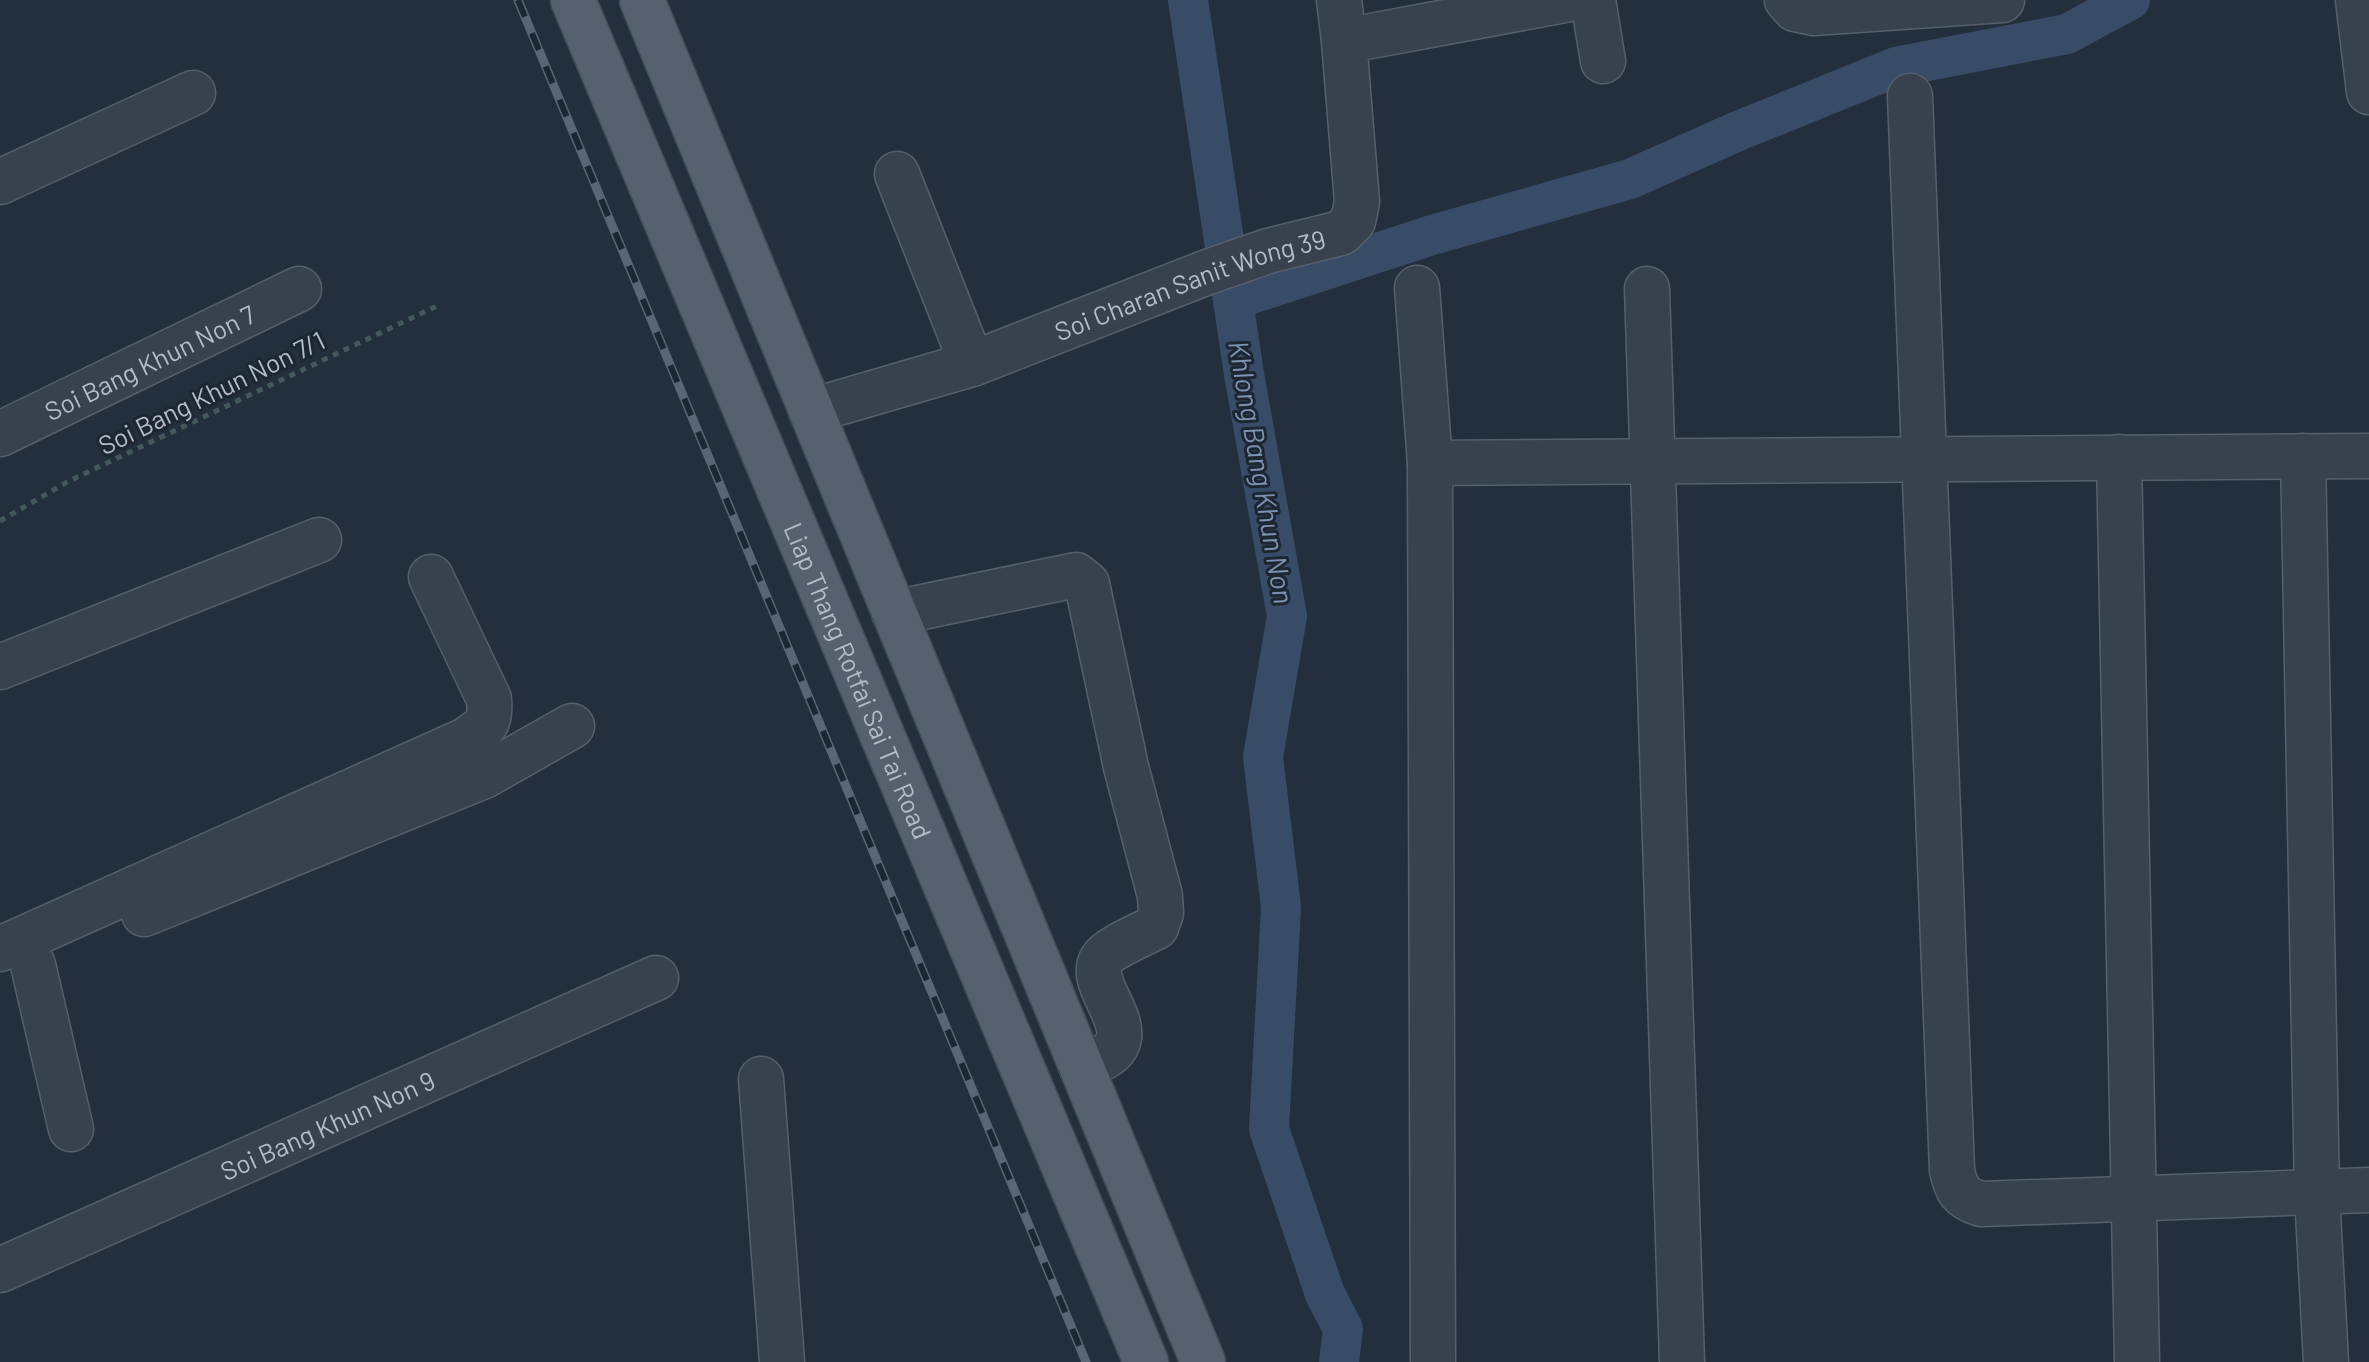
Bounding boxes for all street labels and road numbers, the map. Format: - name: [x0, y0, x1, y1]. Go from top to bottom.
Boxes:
- street label: Soi Charan Sanit Wong 39: [1050, 222, 1328, 346]
- street label: Soi Bang Khun Non 7: [39, 297, 260, 426]
- street label: Soi Bang Khun Non 7/1: [93, 324, 329, 460]
- street label: Liap Thang Rotfai Sai Tai Road: [779, 517, 939, 843]
- street label: Soi Bang Khun Non 9: [215, 1063, 439, 1186]

